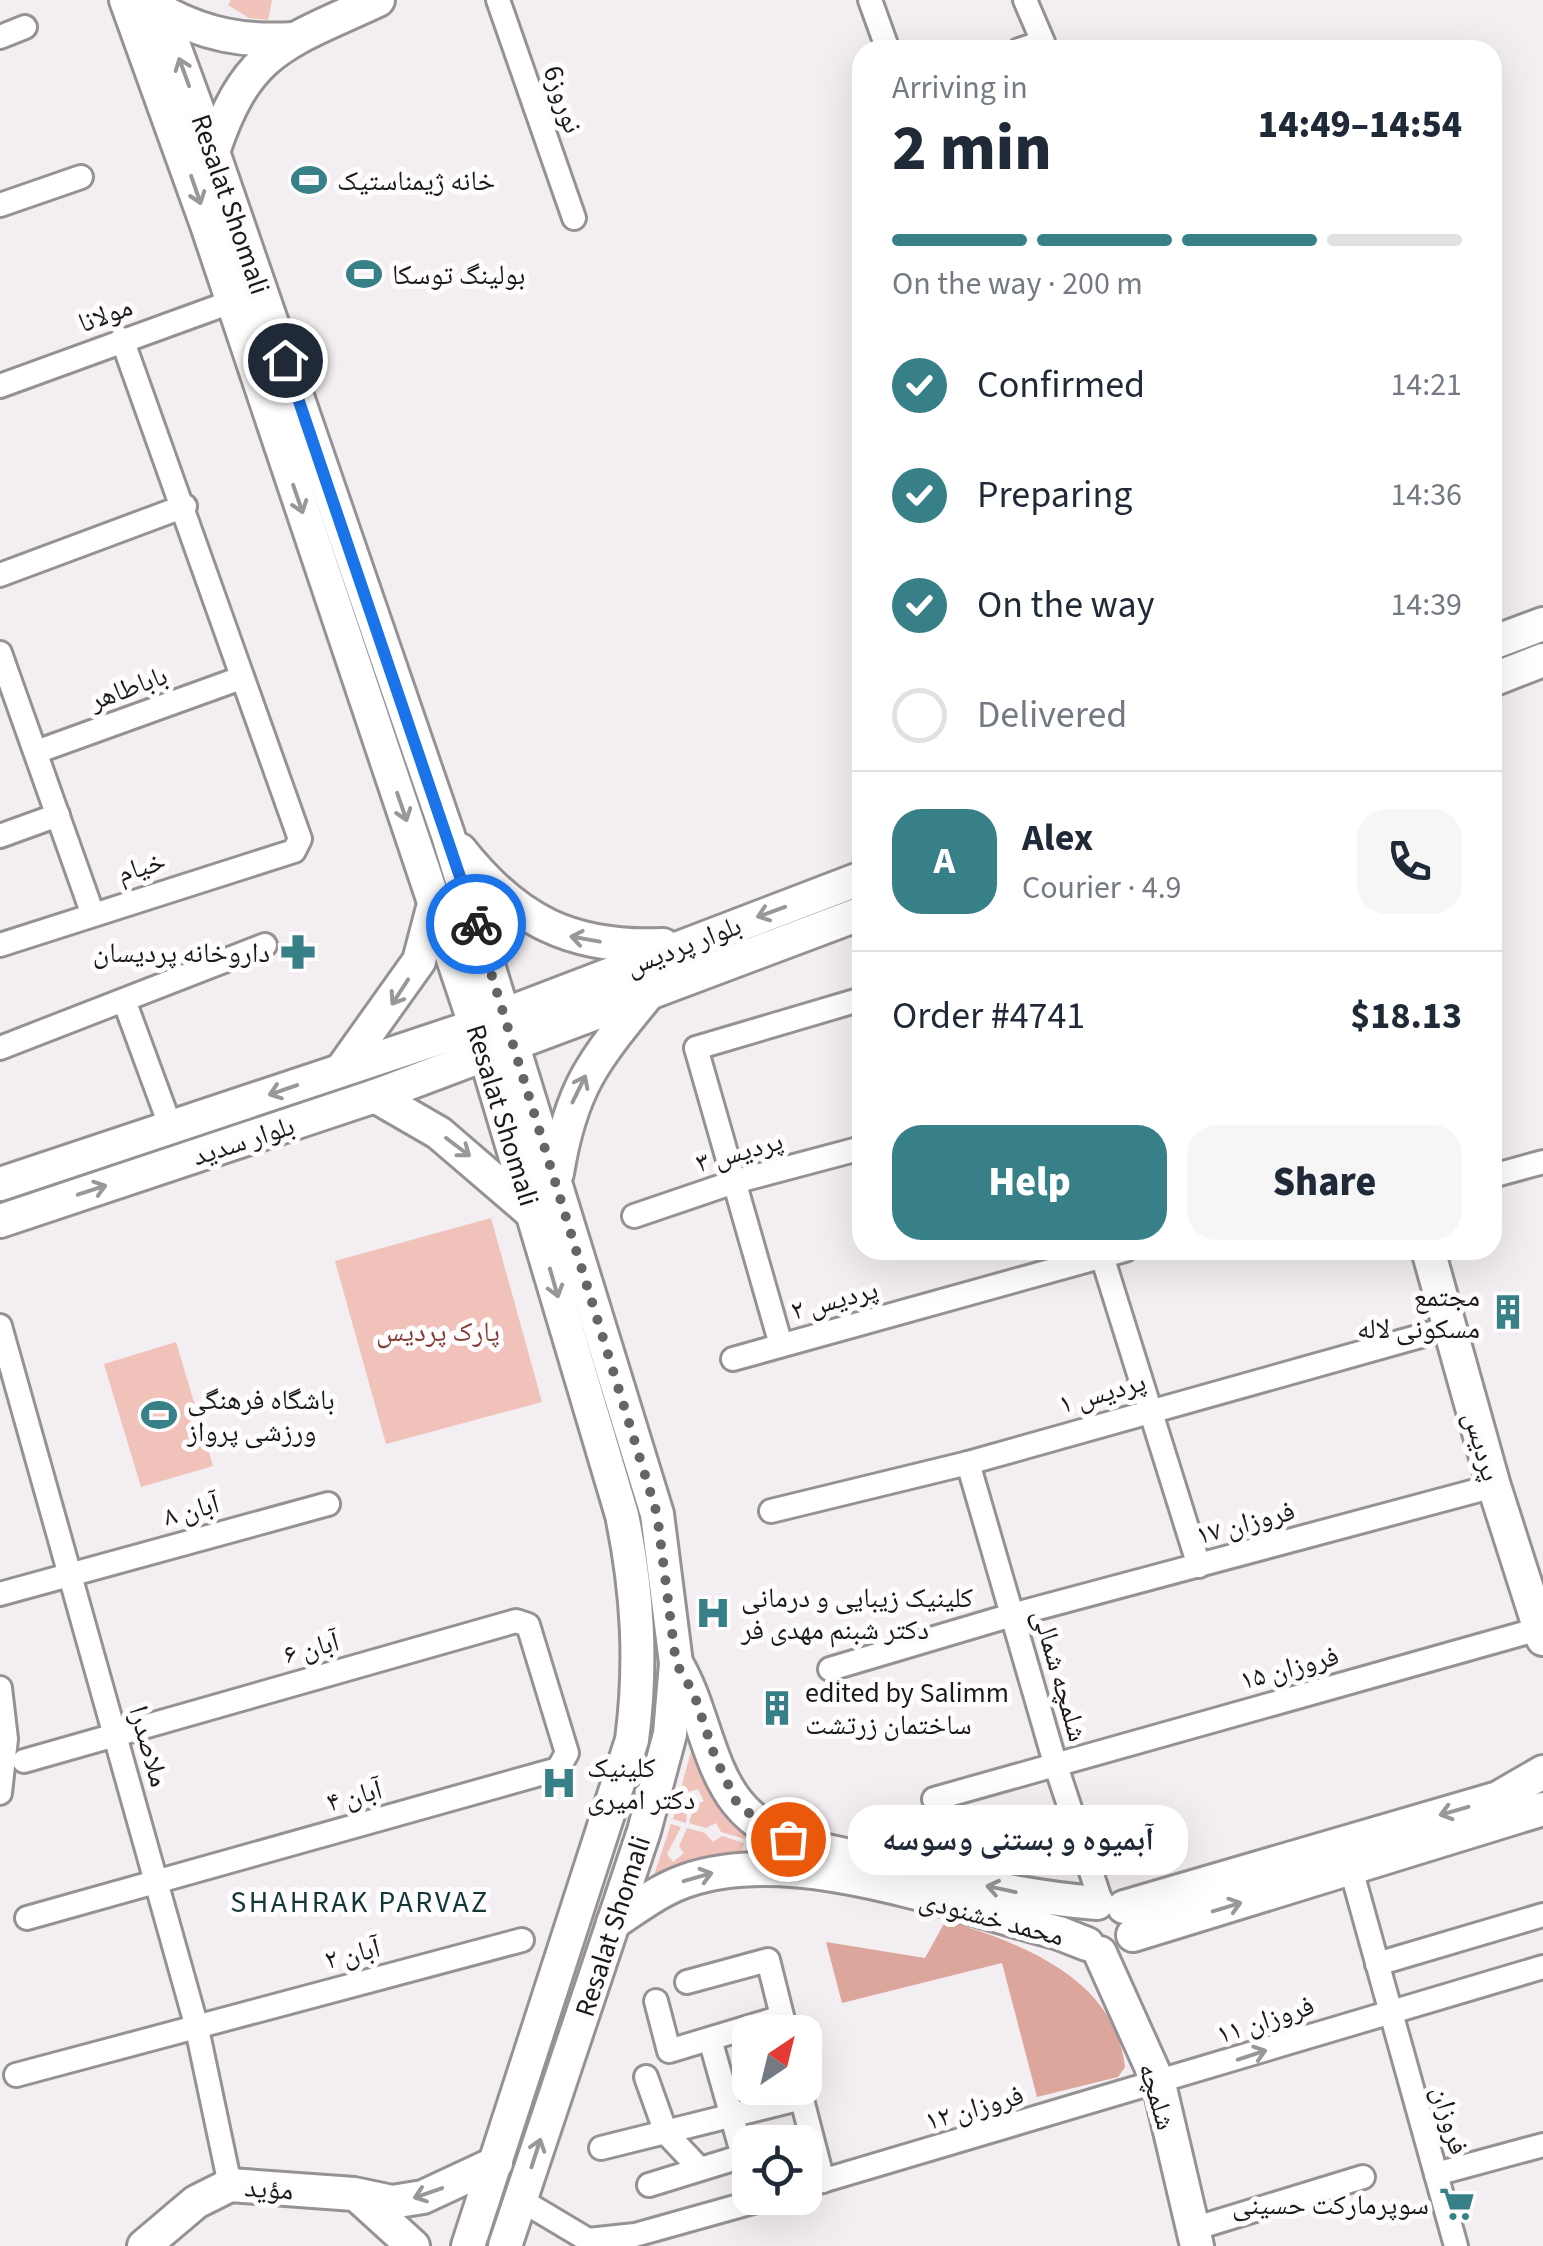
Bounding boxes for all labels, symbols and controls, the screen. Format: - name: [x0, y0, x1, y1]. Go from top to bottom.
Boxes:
- one-way arrow: [174, 58, 192, 89]
- street label: نوروز6: [533, 60, 593, 139]
- text: Arriving in: [892, 65, 1028, 111]
- text: 14:49–14:54: [1258, 98, 1462, 152]
- text: 2 min: [892, 102, 1052, 195]
- street label: Resalat Shomali: [181, 109, 280, 300]
- sports icon: خانه ژیمناستیک: [290, 161, 328, 199]
- place label: خانه ژیمناستیک: [337, 161, 495, 201]
- one-way arrow: [188, 174, 206, 206]
- sports icon: بولینگ توسکا: [345, 255, 383, 293]
- place label: بولینگ توسکا: [392, 255, 525, 295]
- text: On the way · 200 m: [892, 261, 1143, 307]
- street label: مولانا: [73, 287, 138, 343]
- pin: [243, 318, 328, 403]
- icon: home: [258, 333, 313, 388]
- icon: check: [892, 358, 947, 413]
- text: Confirmed: [977, 358, 1145, 412]
- text: 14:21: [1390, 362, 1462, 408]
- icon: check: [892, 468, 947, 523]
- text: Preparing: [977, 468, 1132, 522]
- text: 14:36: [1390, 472, 1462, 518]
- one-way arrow: [290, 482, 308, 514]
- icon: check: [892, 578, 947, 633]
- text: On the way: [977, 578, 1154, 632]
- text: 14:39: [1390, 582, 1462, 628]
- street label: باباطاهر: [83, 655, 173, 721]
- text: Delivered: [977, 688, 1127, 742]
- one-way arrow: [394, 790, 412, 822]
- button: phone: [1357, 809, 1462, 914]
- text: Alex: [1022, 811, 1093, 865]
- text: A: [934, 834, 955, 888]
- street label: خیام: [112, 841, 170, 893]
- text: Courier · 4.9: [1022, 865, 1182, 911]
- courier: [426, 874, 526, 974]
- icon: bike: [449, 897, 504, 952]
- one-way arrow: [757, 904, 787, 922]
- street label: بلوار پردیس: [620, 906, 747, 986]
- one-way arrow: [570, 929, 602, 948]
- place label: داروخانه پردیسان: [93, 933, 270, 973]
- pharmacy icon: داروخانه پردیسان: [279, 933, 317, 971]
- one-way arrow: [389, 978, 410, 1006]
- text: Order #4741: [892, 989, 1085, 1043]
- text: $18.13: [1350, 989, 1462, 1043]
- street label: Resalat Shomali: [455, 1020, 549, 1211]
- one-way arrow: [571, 1075, 590, 1105]
- one-way arrow: [268, 1082, 300, 1100]
- street label: بلوار سدید: [187, 1106, 300, 1176]
- street label: پردیس ۳: [691, 1121, 787, 1183]
- button: Help: [892, 1125, 1167, 1240]
- button: Share: [1187, 1125, 1462, 1240]
- one-way arrow: [444, 1137, 471, 1158]
- one-way arrow: [76, 1180, 108, 1198]
- one-way arrow: [546, 1267, 564, 1298]
- street label: پردیس ۲: [786, 1269, 882, 1331]
- place label: مجتمع مسکونی لاله: [1357, 1277, 1480, 1349]
- building icon: مجتمع مسکونی لاله: [1489, 1293, 1527, 1331]
- park label: پارک پردیس: [376, 1312, 500, 1352]
- street label: پردیس ۱: [1054, 1362, 1150, 1424]
- place label: باشگاه فرهنگی ورزشی پرواز: [186, 1380, 335, 1452]
- sports icon: باشگاه فرهنگی ورزشی پرواز: [140, 1396, 178, 1434]
- street label: پردیس: [1453, 1407, 1511, 1486]
- street label: آبان ۸: [159, 1483, 224, 1537]
- street label: فروزان ۱۷: [1191, 1491, 1299, 1555]
- place label: کلینیک زیبایی و درمانی دکتر شبنم مهدی فر: [740, 1578, 974, 1650]
- hospital icon: کلینیک زیبایی و درمانی دکتر شبنم مهدی فر: [694, 1594, 732, 1632]
- street label: شلمچه شمالی: [1022, 1604, 1098, 1746]
- street label: آبان ۶: [279, 1621, 344, 1675]
- street label: فروزان ۱۵: [1235, 1636, 1343, 1700]
- place label: edited by Salimm ساختمان زرتشت: [805, 1673, 1009, 1745]
- building icon: edited by Salimm ساختمان زرتشت: [758, 1689, 796, 1727]
- street label: ملاصدرا: [118, 1701, 180, 1791]
- place label: کلینیک دکتر امیری: [587, 1748, 695, 1820]
- hospital icon: کلینیک دکتر امیری: [540, 1764, 578, 1802]
- street label: آبان ۴: [322, 1769, 387, 1823]
- pin: [746, 1797, 831, 1882]
- one-way arrow: [1439, 1802, 1470, 1821]
- callout: آبمیوه و بستنی وسوسه: [848, 1804, 1188, 1874]
- icon: bag: [761, 1812, 816, 1867]
- text: آبمیوه و بستنی وسوسه: [882, 1817, 1154, 1863]
- street label: Resalat Shomali: [565, 1831, 661, 2022]
- one-way arrow: [682, 1867, 714, 1886]
- street label: محمد خشنودی: [915, 1879, 1069, 1956]
- one-way arrow: [986, 1879, 1018, 1898]
- district label: SHAHRAK PARVAZ: [230, 1881, 490, 1924]
- one-way arrow: [1210, 1896, 1242, 1914]
- street label: آبان ۲: [320, 1928, 385, 1980]
- street label: فروزان ۱۱: [1211, 1985, 1319, 2055]
- north arrow: [732, 2015, 822, 2105]
- map controls: [732, 2015, 822, 2215]
- one-way arrow: [1236, 2044, 1268, 2062]
- street label: شلمچه: [1128, 2058, 1186, 2135]
- street label: فروزان ۱۲: [920, 2075, 1028, 2141]
- street label: فروزان: [1421, 2081, 1479, 2159]
- button: locate: [732, 2125, 822, 2215]
- one-way arrow: [529, 2138, 547, 2170]
- street label: مؤید: [243, 2167, 295, 2211]
- place label: سوپرمارکت حسینی: [1232, 2185, 1429, 2225]
- supermarket icon: سوپرمارکت حسینی: [1438, 2185, 1476, 2223]
- one-way arrow: [412, 2186, 444, 2204]

